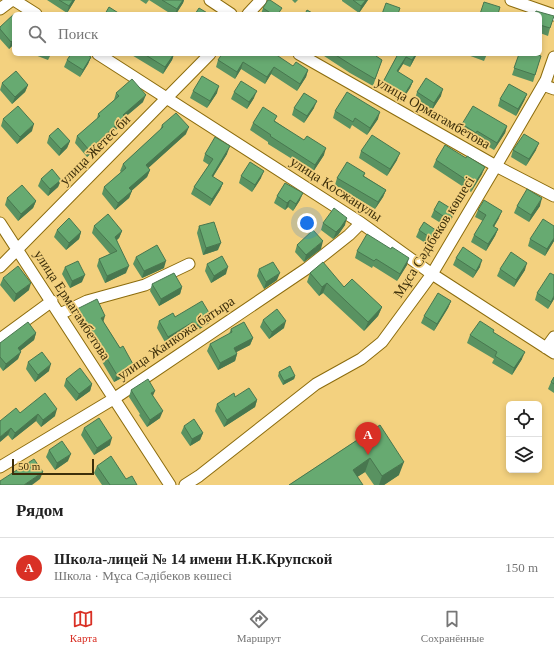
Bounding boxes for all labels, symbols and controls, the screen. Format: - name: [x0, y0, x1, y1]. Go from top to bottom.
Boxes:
- search box: [12, 12, 542, 56]
- icon: search: [26, 23, 48, 45]
- text: Поиск: [58, 26, 98, 42]
- street label: улица Ормагамбетова: [373, 74, 493, 152]
- street label: улица Жетес би: [57, 111, 134, 188]
- street label: улица Косжанулы: [287, 154, 385, 225]
- street label: Мұса Сәдібеков көшесі: [391, 174, 477, 300]
- your location: [297, 213, 317, 233]
- street label: улица Ермагамбетова: [31, 247, 114, 363]
- street label: улица Жанкожа батыра: [115, 293, 238, 383]
- map controls: [506, 401, 542, 473]
- button: locate: [506, 401, 542, 437]
- pin: A: [355, 422, 381, 455]
- button: layers: [506, 437, 542, 473]
- scale bar: [12, 457, 94, 476]
- text: 50 m: [18, 460, 40, 472]
- text: Рядом: [16, 501, 64, 520]
- text: Школа-лицей № 14 имени Н.К.Крупской: [54, 551, 332, 567]
- text: A: [24, 560, 34, 575]
- text: 150 m: [505, 560, 538, 575]
- text: Школа · Мұса Сәдібеков көшесі: [54, 568, 232, 583]
- tab: Карта: [70, 608, 97, 644]
- tab: Маршрут: [237, 608, 281, 644]
- tab: Сохранённые: [421, 608, 484, 644]

